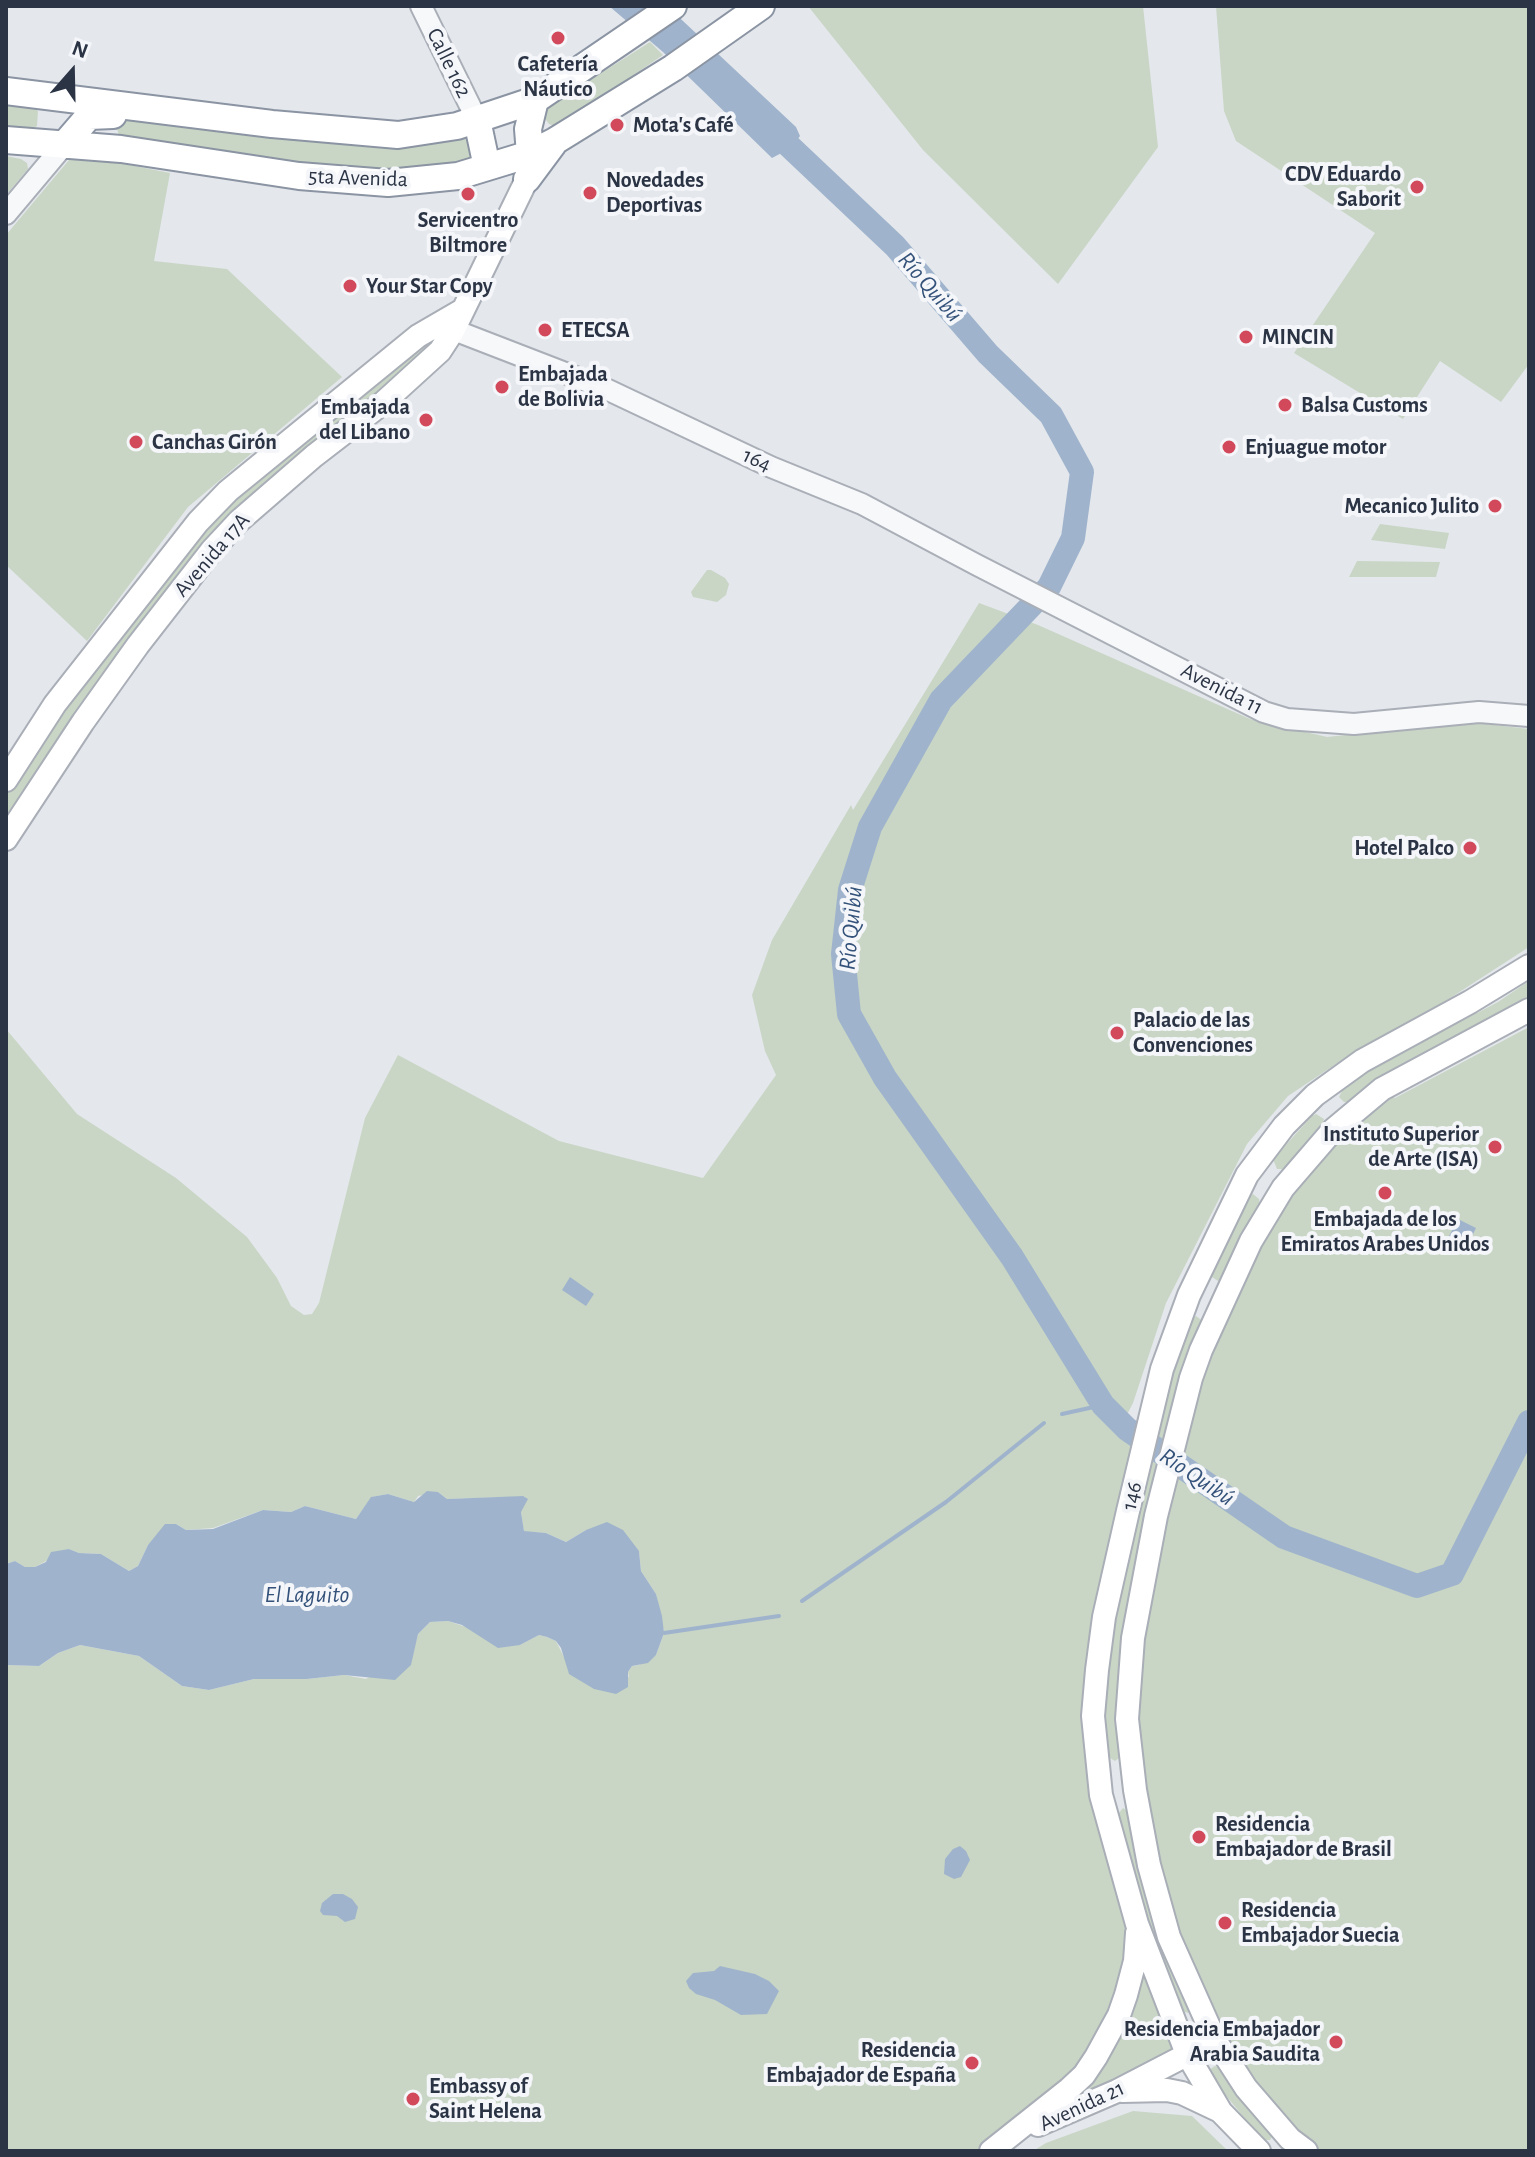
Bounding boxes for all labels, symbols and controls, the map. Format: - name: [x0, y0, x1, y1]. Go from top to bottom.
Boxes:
- street label: Calle 162: [421, 24, 477, 102]
- marker: Cafetería Náutico: [549, 29, 567, 47]
- north arrow: [32, 32, 112, 112]
- text: N: [69, 36, 91, 62]
- place label: Cafetería Náutico: [518, 51, 598, 102]
- place label: Mota's Café: [633, 112, 734, 138]
- marker: Mota's Café: [608, 116, 626, 134]
- place label: CDV Eduardo Saborit: [1285, 161, 1401, 212]
- street label: 5ta Avenida: [308, 163, 408, 193]
- place label: Novedades Deportivas: [606, 167, 704, 218]
- marker: CDV Eduardo Saborit: [1408, 178, 1426, 196]
- marker: Novedades Deportivas: [581, 184, 599, 202]
- marker: Servicentro Biltmore: [459, 185, 477, 203]
- place label: Servicentro Biltmore: [418, 207, 518, 258]
- water label: Río Quibú: [891, 246, 969, 328]
- place label: Your Star Copy: [366, 273, 493, 299]
- marker: Your Star Copy: [341, 277, 359, 295]
- place label: ETECSA: [561, 317, 630, 343]
- marker: ETECSA: [536, 321, 554, 339]
- place label: MINCIN: [1262, 324, 1334, 350]
- marker: MINCIN: [1237, 328, 1255, 346]
- place label: Embajada de Bolivia: [518, 361, 608, 412]
- marker: Embajada de Bolivia: [493, 378, 511, 396]
- place label: Balsa Customs: [1301, 392, 1428, 418]
- place label: Embajada del Libano: [319, 394, 410, 446]
- marker: Balsa Customs: [1276, 396, 1294, 414]
- marker: Embajada del Libano: [417, 411, 435, 429]
- place label: Canchas Girón: [152, 429, 277, 455]
- marker: Canchas Girón: [127, 433, 145, 451]
- place label: Enjuague motor: [1245, 434, 1386, 460]
- marker: Enjuague motor: [1220, 438, 1238, 456]
- street label: 164: [739, 442, 775, 478]
- place label: Mecanico Julito: [1344, 493, 1479, 519]
- marker: Mecanico Julito: [1486, 497, 1504, 515]
- street label: Avenida 17A: [168, 508, 256, 602]
- street label: Avenida 11: [1177, 657, 1267, 721]
- place label: Hotel Palco: [1354, 835, 1454, 861]
- marker: Hotel Palco: [1461, 839, 1479, 857]
- water label: Río Quibú: [833, 885, 869, 971]
- place label: Palacio de las Convenciones: [1133, 1007, 1253, 1058]
- marker: Palacio de las Convenciones: [1108, 1024, 1126, 1042]
- place label: Instituto Superior de Arte (ISA): [1323, 1121, 1479, 1172]
- marker: Instituto Superior de Arte (ISA): [1486, 1138, 1504, 1156]
- marker: Embajada de los Emiratos Arabes Unidos: [1376, 1184, 1394, 1202]
- place label: Embajada de los Emiratos Arabes Unidos: [1280, 1206, 1490, 1258]
- water label: Río Quibú: [1154, 1441, 1240, 1513]
- street label: 146: [1116, 1479, 1148, 1513]
- water label: El Laguito: [265, 1581, 349, 1609]
- place label: Residencia Embajador de Brasil: [1215, 1811, 1392, 1862]
- marker: Residencia Embajador de Brasil: [1190, 1828, 1208, 1846]
- place label: Residencia Embajador Suecia: [1241, 1897, 1400, 1948]
- marker: Residencia Embajador Suecia: [1216, 1914, 1234, 1932]
- place label: Residencia Embajador Arabia Saudita: [1124, 2016, 1320, 2068]
- marker: Residencia Embajador Arabia Saudita: [1327, 2033, 1345, 2051]
- place label: Residencia Embajador de España: [766, 2037, 956, 2088]
- marker: Residencia Embajador de España: [963, 2054, 981, 2072]
- place label: Embassy of Saint Helena: [429, 2073, 542, 2124]
- street label: Avenida 21: [1035, 2075, 1129, 2137]
- marker: Embassy of Saint Helena: [404, 2090, 422, 2108]

